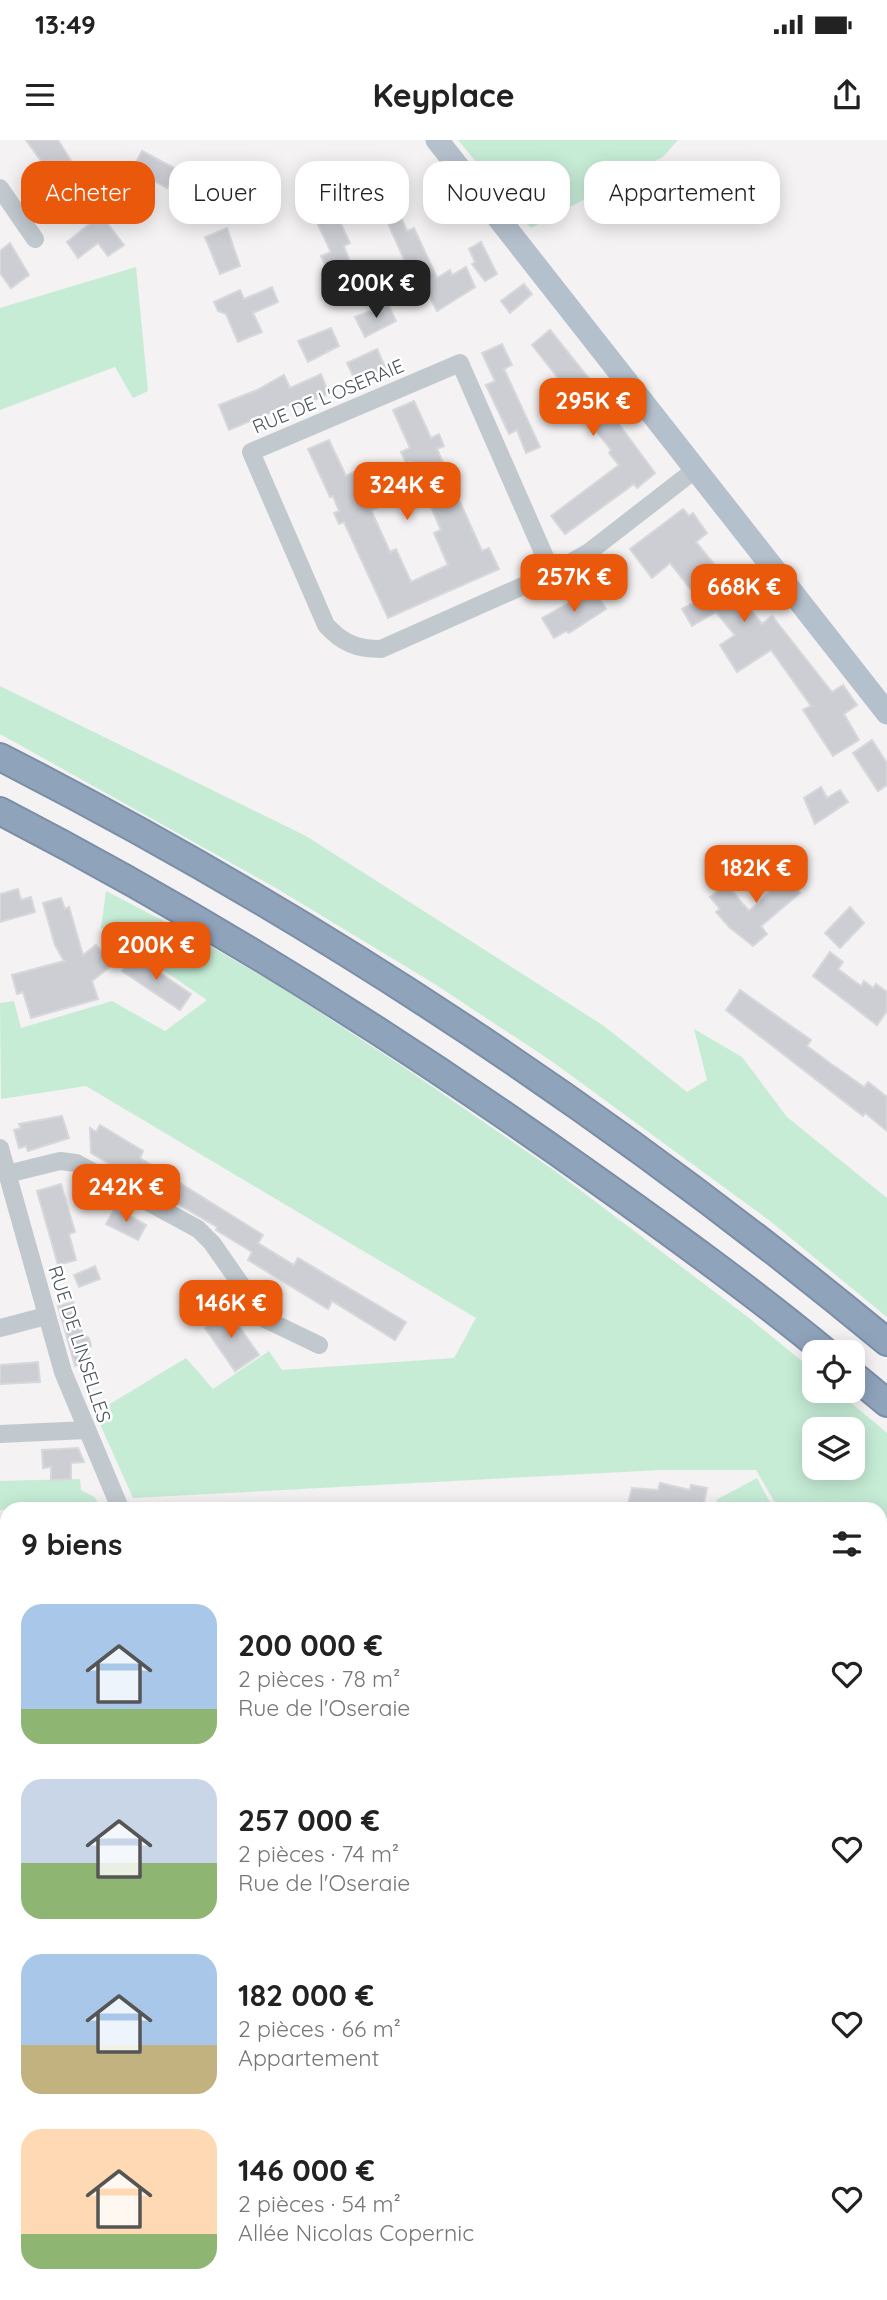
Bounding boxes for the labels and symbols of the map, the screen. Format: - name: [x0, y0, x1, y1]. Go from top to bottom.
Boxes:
- pin: 200K €: [319, 260, 433, 320]
- street label: RUE DE L'OSERAIE: [249, 353, 407, 439]
- pin: 295K €: [536, 378, 650, 438]
- pin: 324K €: [350, 462, 464, 522]
- pin: 257K €: [517, 554, 631, 614]
- pin: 668K €: [687, 564, 801, 624]
- pin: 182K €: [699, 846, 813, 905]
- pin: 200K €: [99, 922, 213, 982]
- pin: 242K €: [69, 1164, 183, 1224]
- street label: RUE DE LINSELLES: [43, 1262, 117, 1426]
- pin: 146K €: [174, 1280, 288, 1340]

